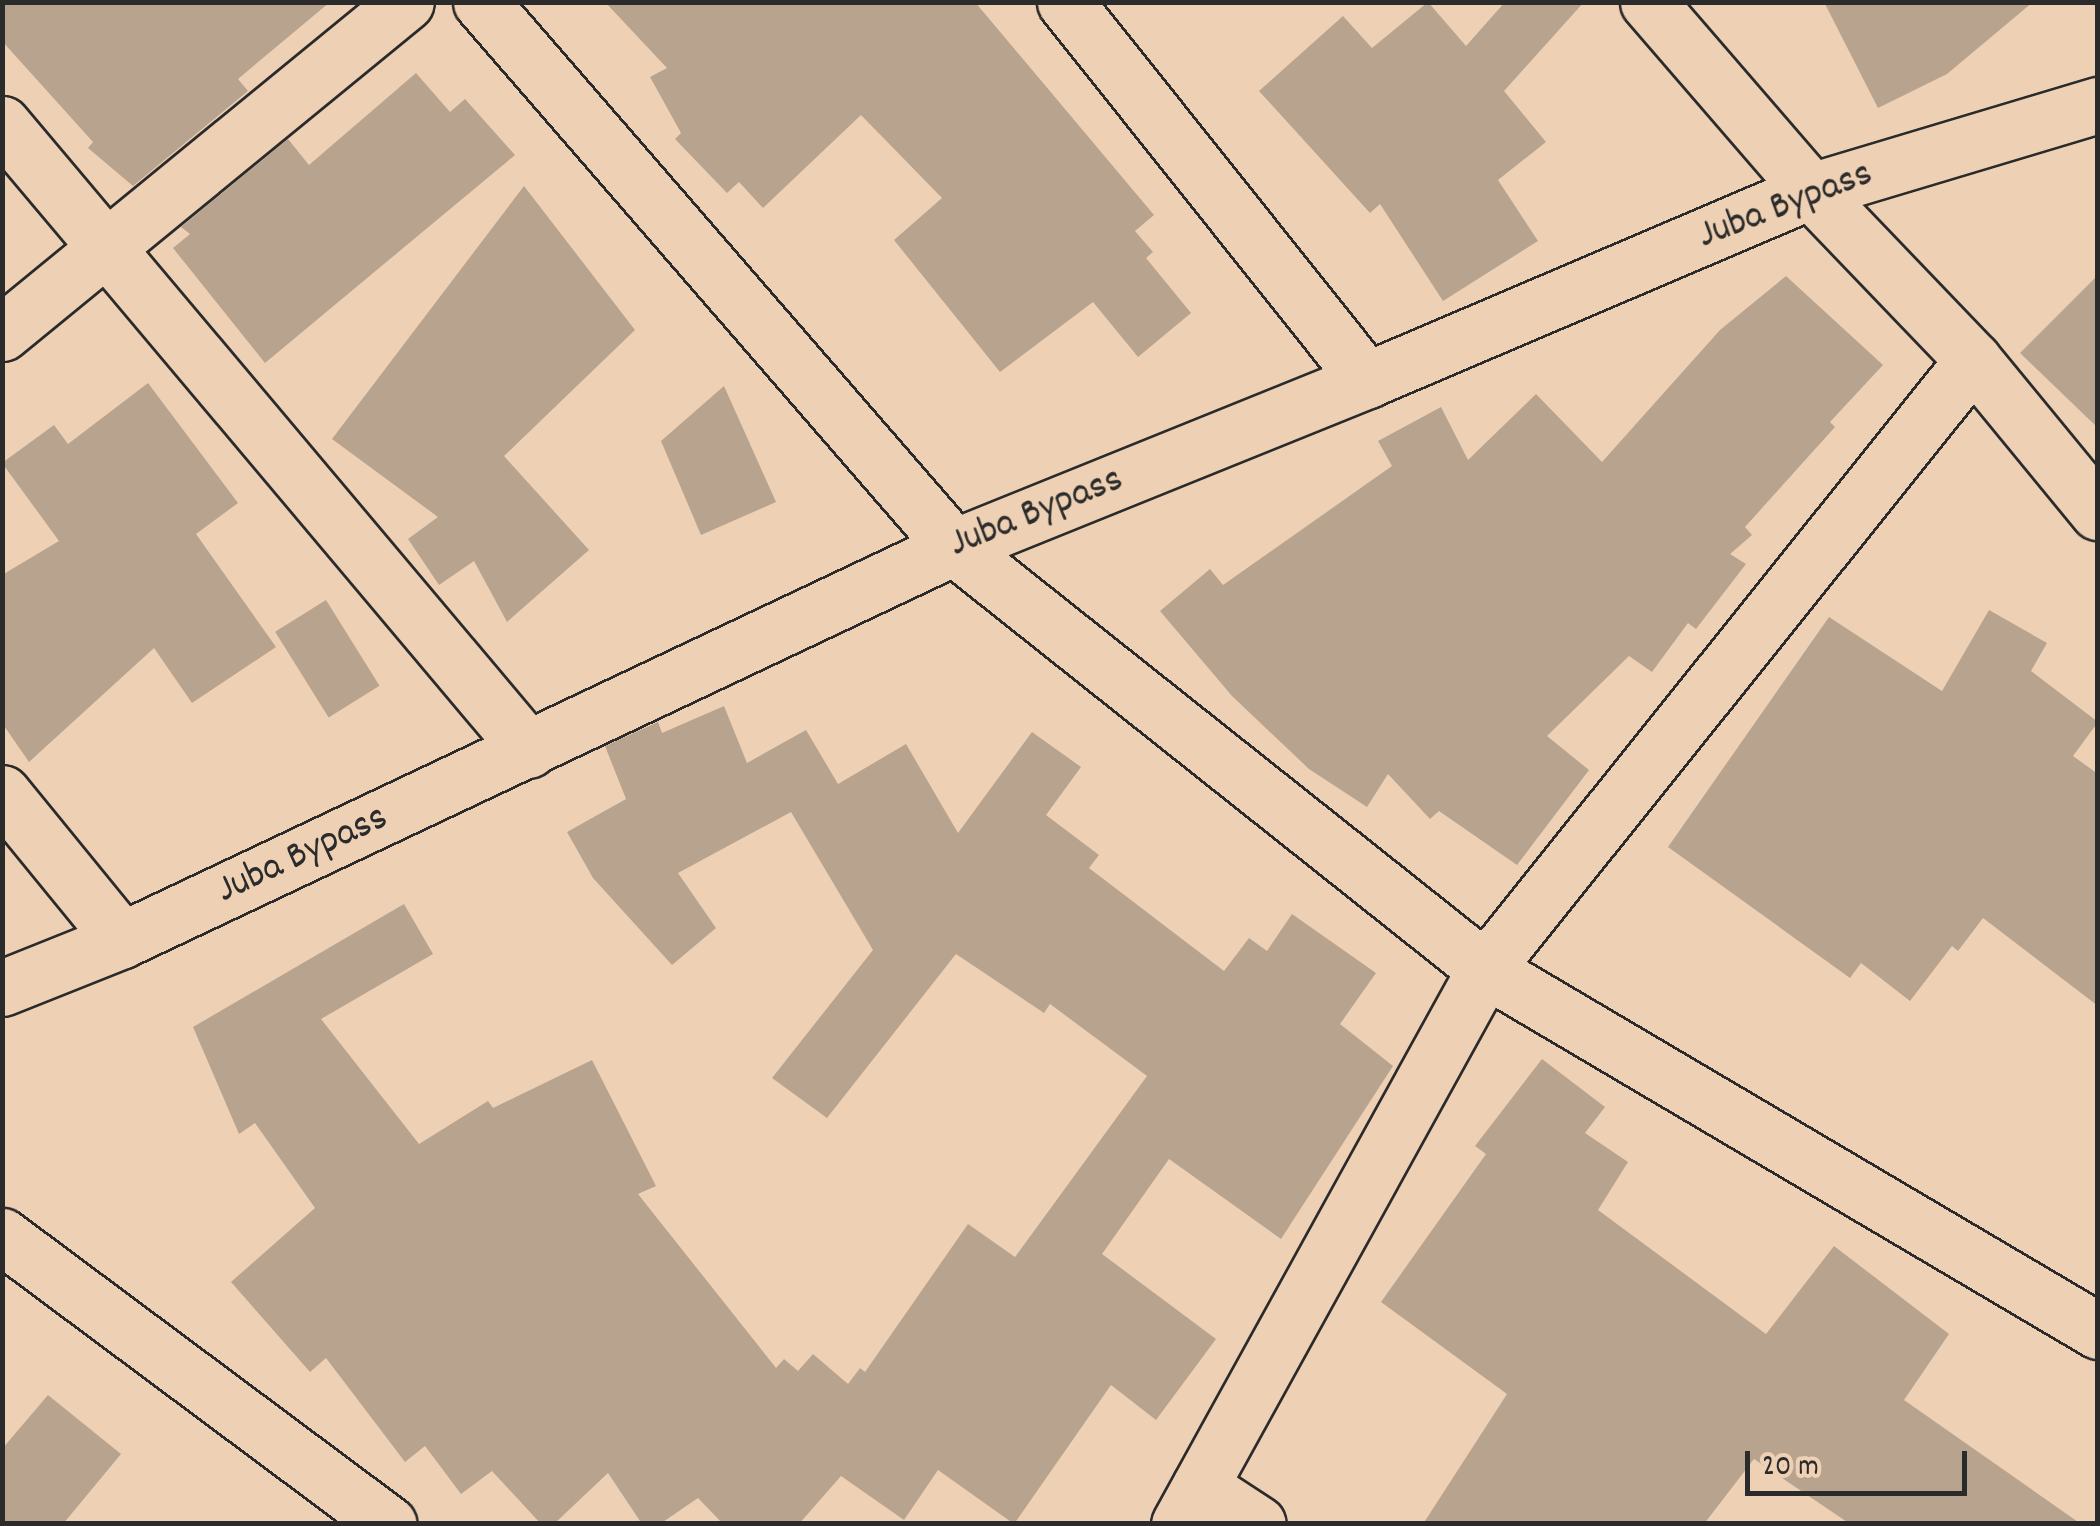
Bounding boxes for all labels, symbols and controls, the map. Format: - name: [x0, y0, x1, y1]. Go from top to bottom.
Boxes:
- street label: Juba Bypass: [1692, 152, 1880, 262]
- street label: Juba Bypass: [943, 457, 1131, 571]
- street label: Juba Bypass: [210, 796, 396, 916]
- scale bar: [1750, 1431, 1972, 1493]
- text: 20 m: [1762, 1447, 1819, 1490]

